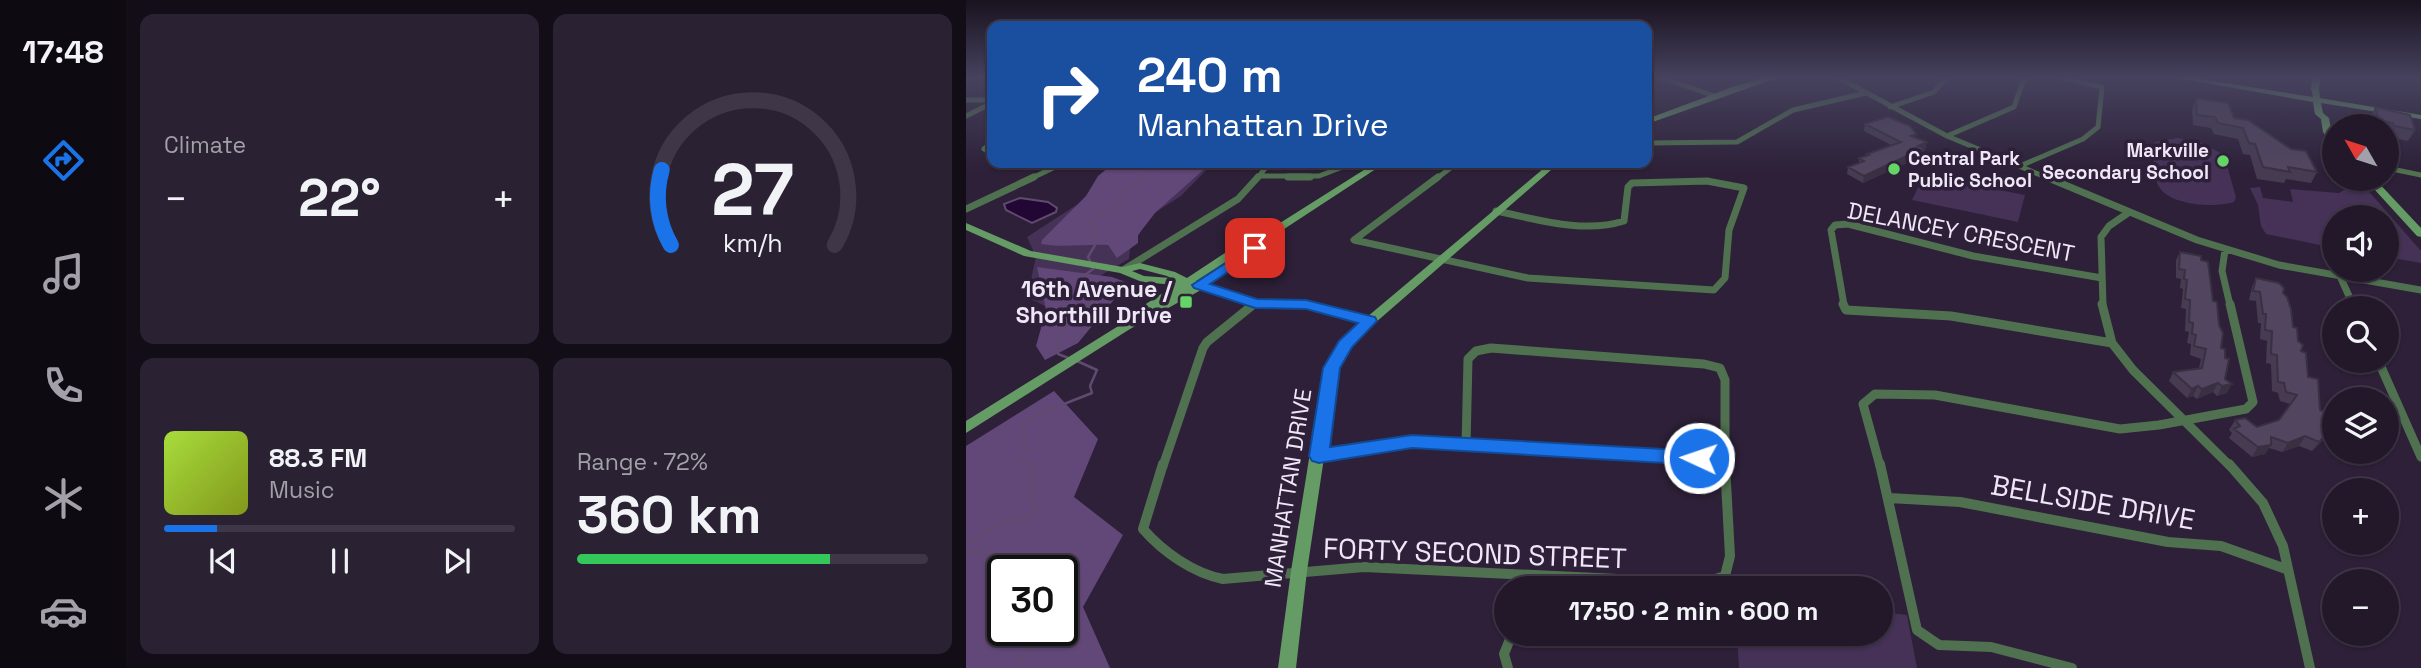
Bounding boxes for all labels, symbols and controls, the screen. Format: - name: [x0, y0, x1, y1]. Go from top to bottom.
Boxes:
- text: 17:48: [22, 32, 104, 72]
- text: 240 m: [1137, 44, 1283, 106]
- icon: right: [1022, 49, 1113, 140]
- text: Manhattan Drive: [1137, 105, 1389, 145]
- north arrow: [2322, 114, 2399, 191]
- map controls: [2322, 114, 2399, 646]
- text: Climate: [164, 130, 246, 160]
- icon: directions: [39, 136, 88, 185]
- place label: Markville Secondary School: [2042, 138, 2209, 185]
- text: 27: [711, 143, 794, 236]
- place label: Central Park Public School: [1908, 146, 2032, 193]
- marker: Markville Secondary School: [2215, 153, 2231, 169]
- marker: Central Park Public School: [1886, 161, 1902, 177]
- text: 22°: [298, 165, 381, 231]
- text: −: [164, 175, 188, 223]
- text: +: [491, 175, 515, 223]
- street label: DELANCEY CRESCENT: [1845, 195, 2077, 269]
- button: sound: [2322, 205, 2399, 282]
- pin: [1225, 218, 1285, 278]
- text: km/h: [723, 227, 782, 259]
- icon: arrive: [1236, 229, 1274, 267]
- icon: music: [39, 249, 88, 298]
- place label: 16th Avenue / Shorthill Drive: [1016, 274, 1173, 330]
- marker: 16th Avenue / Shorthill Drive: [1178, 294, 1194, 310]
- button: search: [2322, 296, 2399, 373]
- icon: phone: [39, 361, 88, 410]
- street label: MANHATTAN DRIVE: [1257, 386, 1319, 590]
- button: layers: [2322, 387, 2399, 464]
- position arrow: [1662, 421, 1736, 495]
- text: 88.3 FM: [269, 441, 367, 475]
- text: Range · 72%: [577, 447, 708, 477]
- street label: BELLSIDE DRIVE: [1988, 466, 2198, 538]
- icon: climate: [39, 474, 88, 523]
- text: Music: [269, 475, 334, 505]
- button: +: [2322, 478, 2399, 555]
- text: 360 km: [577, 482, 761, 548]
- street label: FORTY SECOND STREET: [1323, 530, 1627, 576]
- icon: previous: [204, 542, 242, 580]
- icon: pause: [321, 542, 359, 580]
- icon: next: [438, 542, 476, 580]
- speed limit sign: 30: [987, 555, 1078, 646]
- button: −: [2322, 569, 2399, 646]
- icon: car: [39, 587, 88, 636]
- text: 17:50 · 2 min · 600 m: [1569, 594, 1818, 628]

